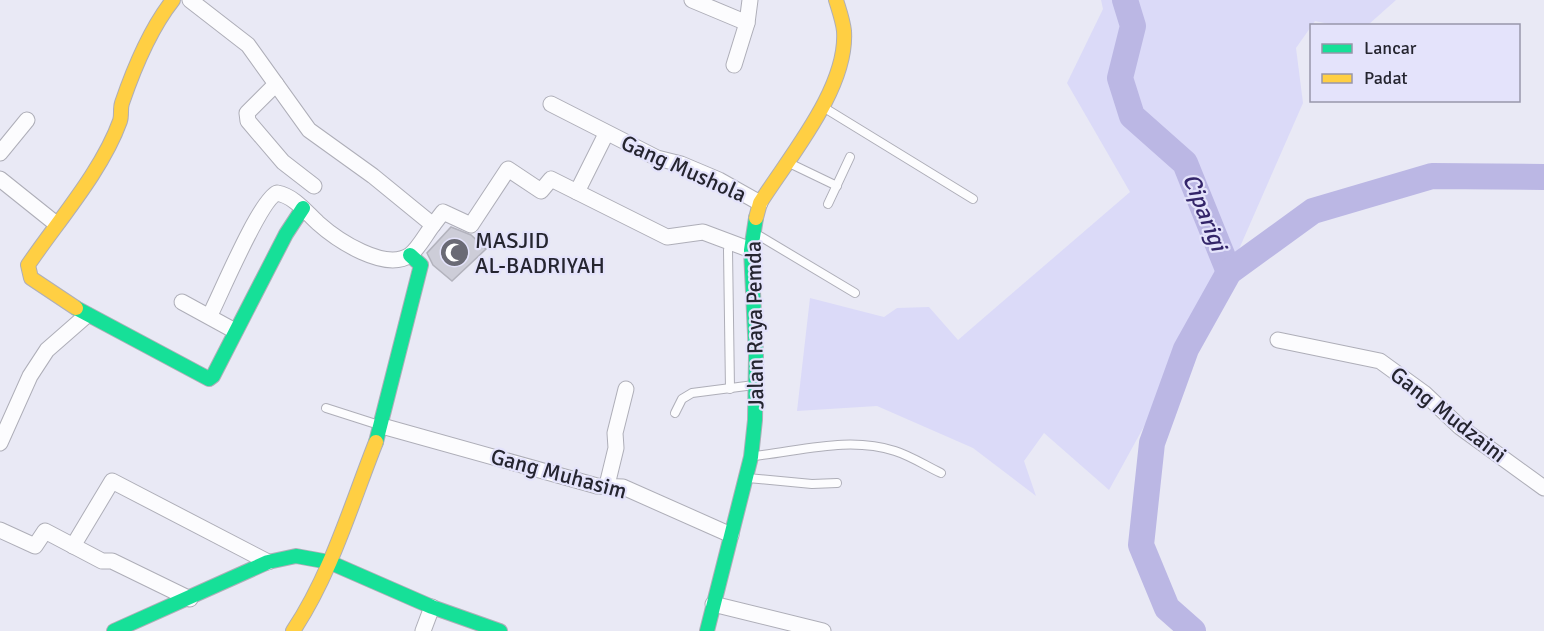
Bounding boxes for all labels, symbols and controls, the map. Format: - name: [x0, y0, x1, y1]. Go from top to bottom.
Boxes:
- legend: [1310, 24, 1520, 102]
- text: Lancar: [1364, 37, 1417, 59]
- text: Padat: [1364, 67, 1408, 89]
- street label: Gang Mushola: [617, 129, 751, 208]
- water label: Ciparigi: [1176, 169, 1235, 257]
- place label: MASJID AL-BADRIYAH: [475, 227, 605, 279]
- mosque icon: MASJID AL-BADRIYAH: [438, 237, 470, 269]
- street label: Jalan Raya Pemda: [740, 241, 769, 409]
- street label: Gang Mudzaini: [1385, 361, 1512, 468]
- street label: Gang Muhasim: [488, 442, 630, 505]

